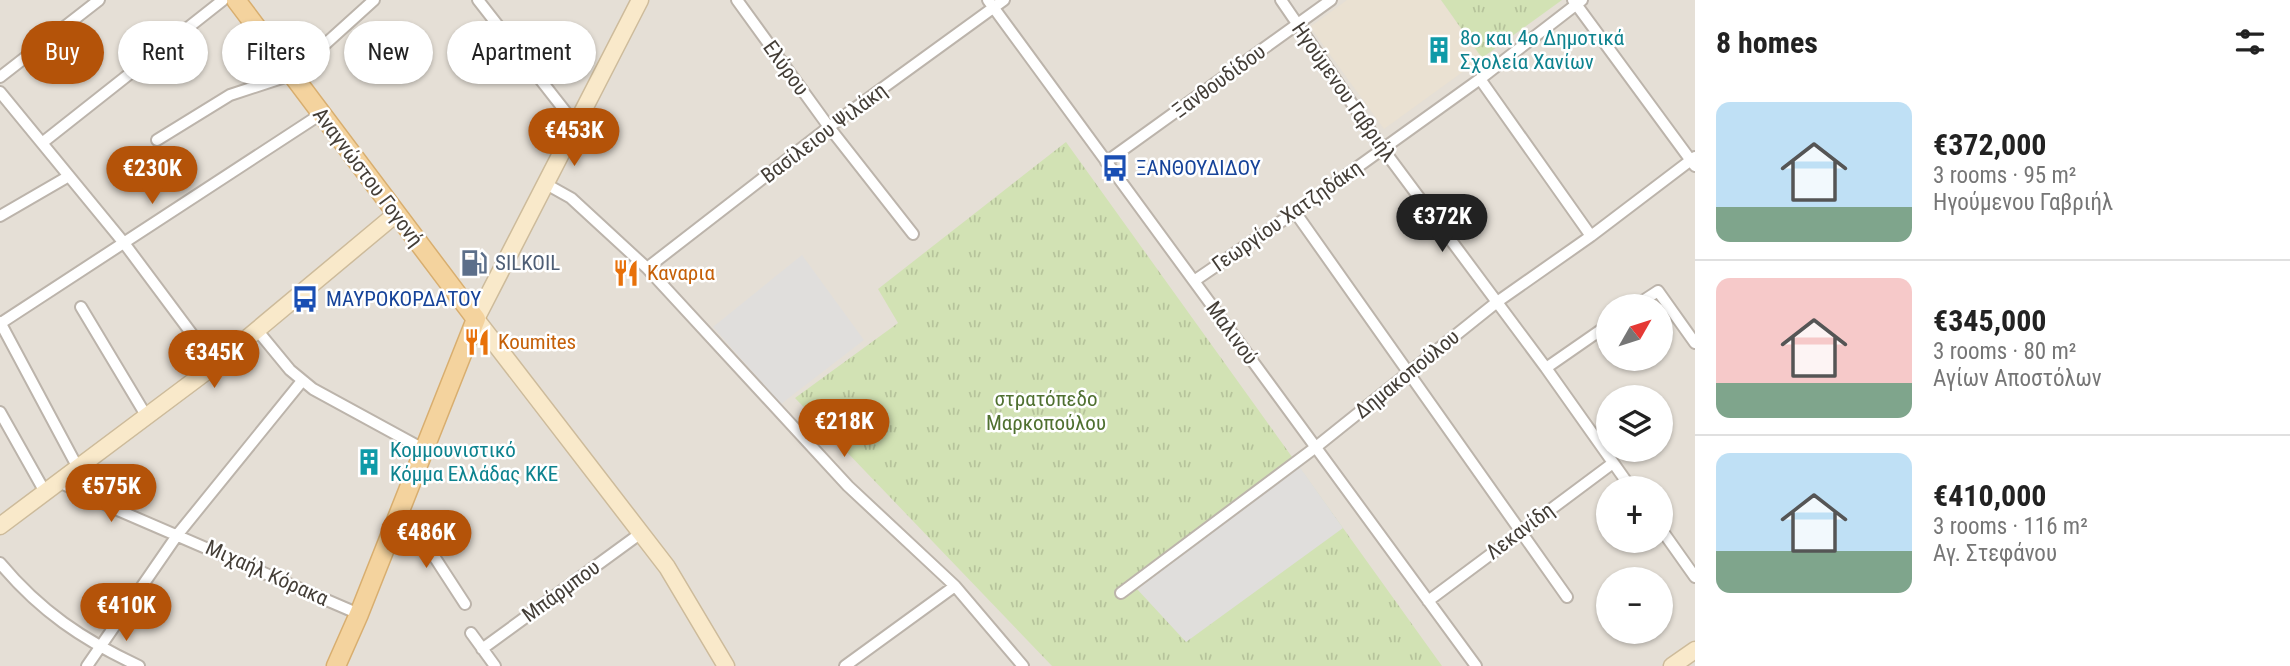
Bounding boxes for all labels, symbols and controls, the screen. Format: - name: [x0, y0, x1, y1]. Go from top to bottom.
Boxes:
- street label: Ηγούμενου Γαβριήλ: [1287, 18, 1401, 166]
- chip: Buy: [21, 21, 104, 84]
- chip: Rent: [118, 21, 208, 84]
- chip: Filters: [222, 21, 330, 84]
- chip: New: [344, 21, 433, 84]
- chip: Apartment: [447, 21, 596, 84]
- icon: filters: [2231, 23, 2269, 61]
- text: 8 homes: [1716, 25, 1818, 60]
- place label: 8ο και 4ο Δημοτικά Σχολεία Χανίων: [1460, 26, 1625, 74]
- building icon: 8ο και 4ο Δημοτικά Σχολεία Χανίων: [1424, 35, 1454, 65]
- street label: Ελύρου: [758, 36, 814, 100]
- street label: Ξανθουδίδου: [1168, 39, 1270, 123]
- street label: Βασίλειου Ψιλάκη: [757, 78, 891, 188]
- street label: Αναγνώστου Γογονή: [308, 103, 428, 251]
- pin: €453K: [525, 108, 623, 168]
- text: €453K: [544, 117, 604, 144]
- text: €372,000: [1933, 127, 2046, 162]
- icon: home: [1772, 130, 1856, 214]
- pin: €230K: [103, 146, 201, 206]
- bus stop icon: ΞΑΝΘΟΥΔΙΔΟΥ: [1100, 153, 1130, 183]
- text: €230K: [122, 155, 182, 182]
- street label: Γεωργίου Χατζηδάκη: [1208, 155, 1366, 277]
- place label: ΞΑΝΘΟΥΔΙΔΟΥ: [1136, 156, 1261, 180]
- text: 3 rooms · 95 m²: [1933, 162, 2076, 189]
- text: Ηγούμενου Γαβριήλ: [1933, 189, 2113, 216]
- pin: €372K: [1393, 194, 1491, 254]
- text: €372K: [1412, 203, 1472, 230]
- fuel station icon: SILKOIL: [459, 248, 489, 278]
- place label: SILKOIL: [495, 251, 560, 275]
- restaurant icon: Καναρια: [611, 258, 641, 288]
- place label: Καναρια: [647, 261, 715, 285]
- bus stop icon: ΜΑΥΡΟΚΟΡΔΑΤΟΥ: [290, 284, 320, 314]
- place label: ΜΑΥΡΟΚΟΡΔΑΤΟΥ: [326, 287, 481, 311]
- north arrow: [1596, 294, 1673, 371]
- map controls: [1596, 294, 1673, 644]
- street label: Μαλινού: [1201, 297, 1263, 369]
- text: €345,000: [1933, 303, 2046, 338]
- icon: home: [1772, 306, 1856, 390]
- street label: Δημακοπούλου: [1350, 325, 1464, 423]
- restaurant icon: Koumites: [462, 327, 492, 357]
- pin: €345K: [165, 330, 263, 390]
- place label: Koumites: [498, 330, 576, 354]
- text: 3 rooms · 80 m²: [1933, 338, 2076, 365]
- text: €345K: [184, 339, 244, 366]
- text: Αγίων Αποστόλων: [1933, 365, 2102, 392]
- button: layers: [1596, 385, 1673, 462]
- park label: στρατόπεδο Μαρκοπούλου: [986, 387, 1106, 435]
- pin: €218K: [795, 400, 893, 459]
- text: €218K: [814, 408, 874, 435]
- place label: Κομμουνιστικό Κόμμα Ελλάδας ΚΚΕ: [390, 438, 558, 486]
- building icon: Κομμουνιστικό Κόμμα Ελλάδας ΚΚΕ: [354, 447, 384, 477]
- pin: €575K: [62, 464, 160, 524]
- text: €575K: [81, 473, 141, 500]
- button: +: [1596, 476, 1673, 553]
- text: €410,000: [1933, 478, 2046, 513]
- icon: home: [1772, 481, 1856, 565]
- street label: Λεκανίδη: [1481, 498, 1559, 564]
- pin: €486K: [377, 510, 475, 570]
- text: 3 rooms · 116 m²: [1933, 513, 2088, 540]
- text: €486K: [396, 519, 456, 546]
- street label: Μιχαήλ Κόρακα: [202, 535, 333, 611]
- text: Αγ. Στεφάνου: [1933, 540, 2057, 567]
- street label: Μπάρμπου: [518, 555, 604, 627]
- button: −: [1596, 567, 1673, 644]
- pin: €410K: [77, 584, 175, 643]
- text: €410K: [96, 592, 156, 619]

